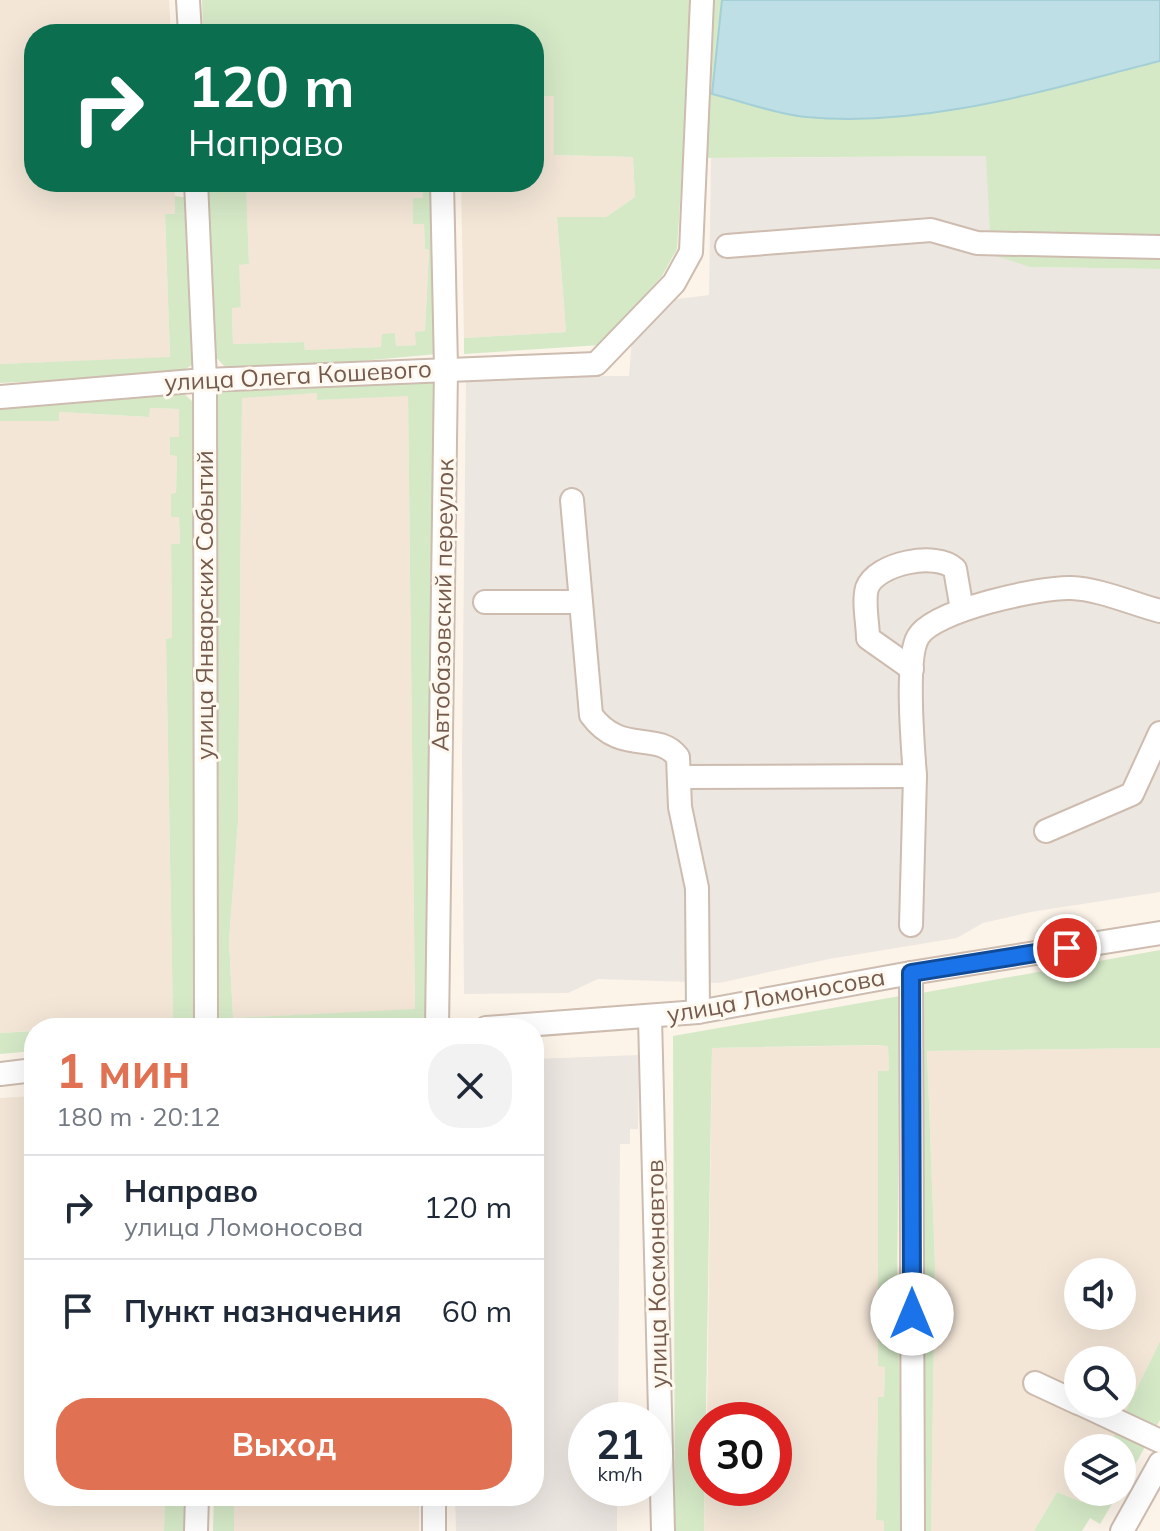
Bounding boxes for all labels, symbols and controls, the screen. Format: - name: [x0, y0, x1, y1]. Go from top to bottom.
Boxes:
- text: 120 m: [188, 51, 355, 121]
- icon: right: [56, 56, 160, 160]
- text: Направо: [188, 120, 344, 165]
- street label: улица Олега Кошевого: [163, 353, 432, 397]
- street label: улица Январских Событий: [189, 450, 219, 760]
- street label: Автобазовский переулок: [424, 458, 460, 752]
- pin: [1033, 914, 1101, 982]
- icon: arrive: [1045, 926, 1089, 970]
- street label: улица Ломоносова: [664, 961, 887, 1029]
- text: 1 мин: [56, 1040, 191, 1100]
- button: close: [428, 1044, 512, 1128]
- text: 180 m · 20:12: [56, 1100, 220, 1133]
- street label: улица Космонавтов: [639, 1159, 673, 1389]
- text: Направо: [124, 1172, 258, 1210]
- icon: right: [56, 1185, 100, 1229]
- text: 120 m: [424, 1188, 512, 1226]
- text: улица Ломоносова: [124, 1210, 363, 1243]
- map controls: [1064, 1258, 1136, 1506]
- button: sound: [1064, 1258, 1136, 1330]
- position arrow: [870, 1272, 954, 1356]
- icon: arrive: [56, 1289, 100, 1333]
- text: Пункт назначения: [124, 1292, 402, 1330]
- text: 60 m: [442, 1292, 512, 1330]
- button: search: [1064, 1346, 1136, 1418]
- button: Выход: [56, 1398, 512, 1490]
- speed limit sign: 30: [688, 1402, 792, 1506]
- text: 21: [596, 1419, 644, 1469]
- button: layers: [1064, 1434, 1136, 1506]
- text: km/h: [597, 1461, 643, 1486]

